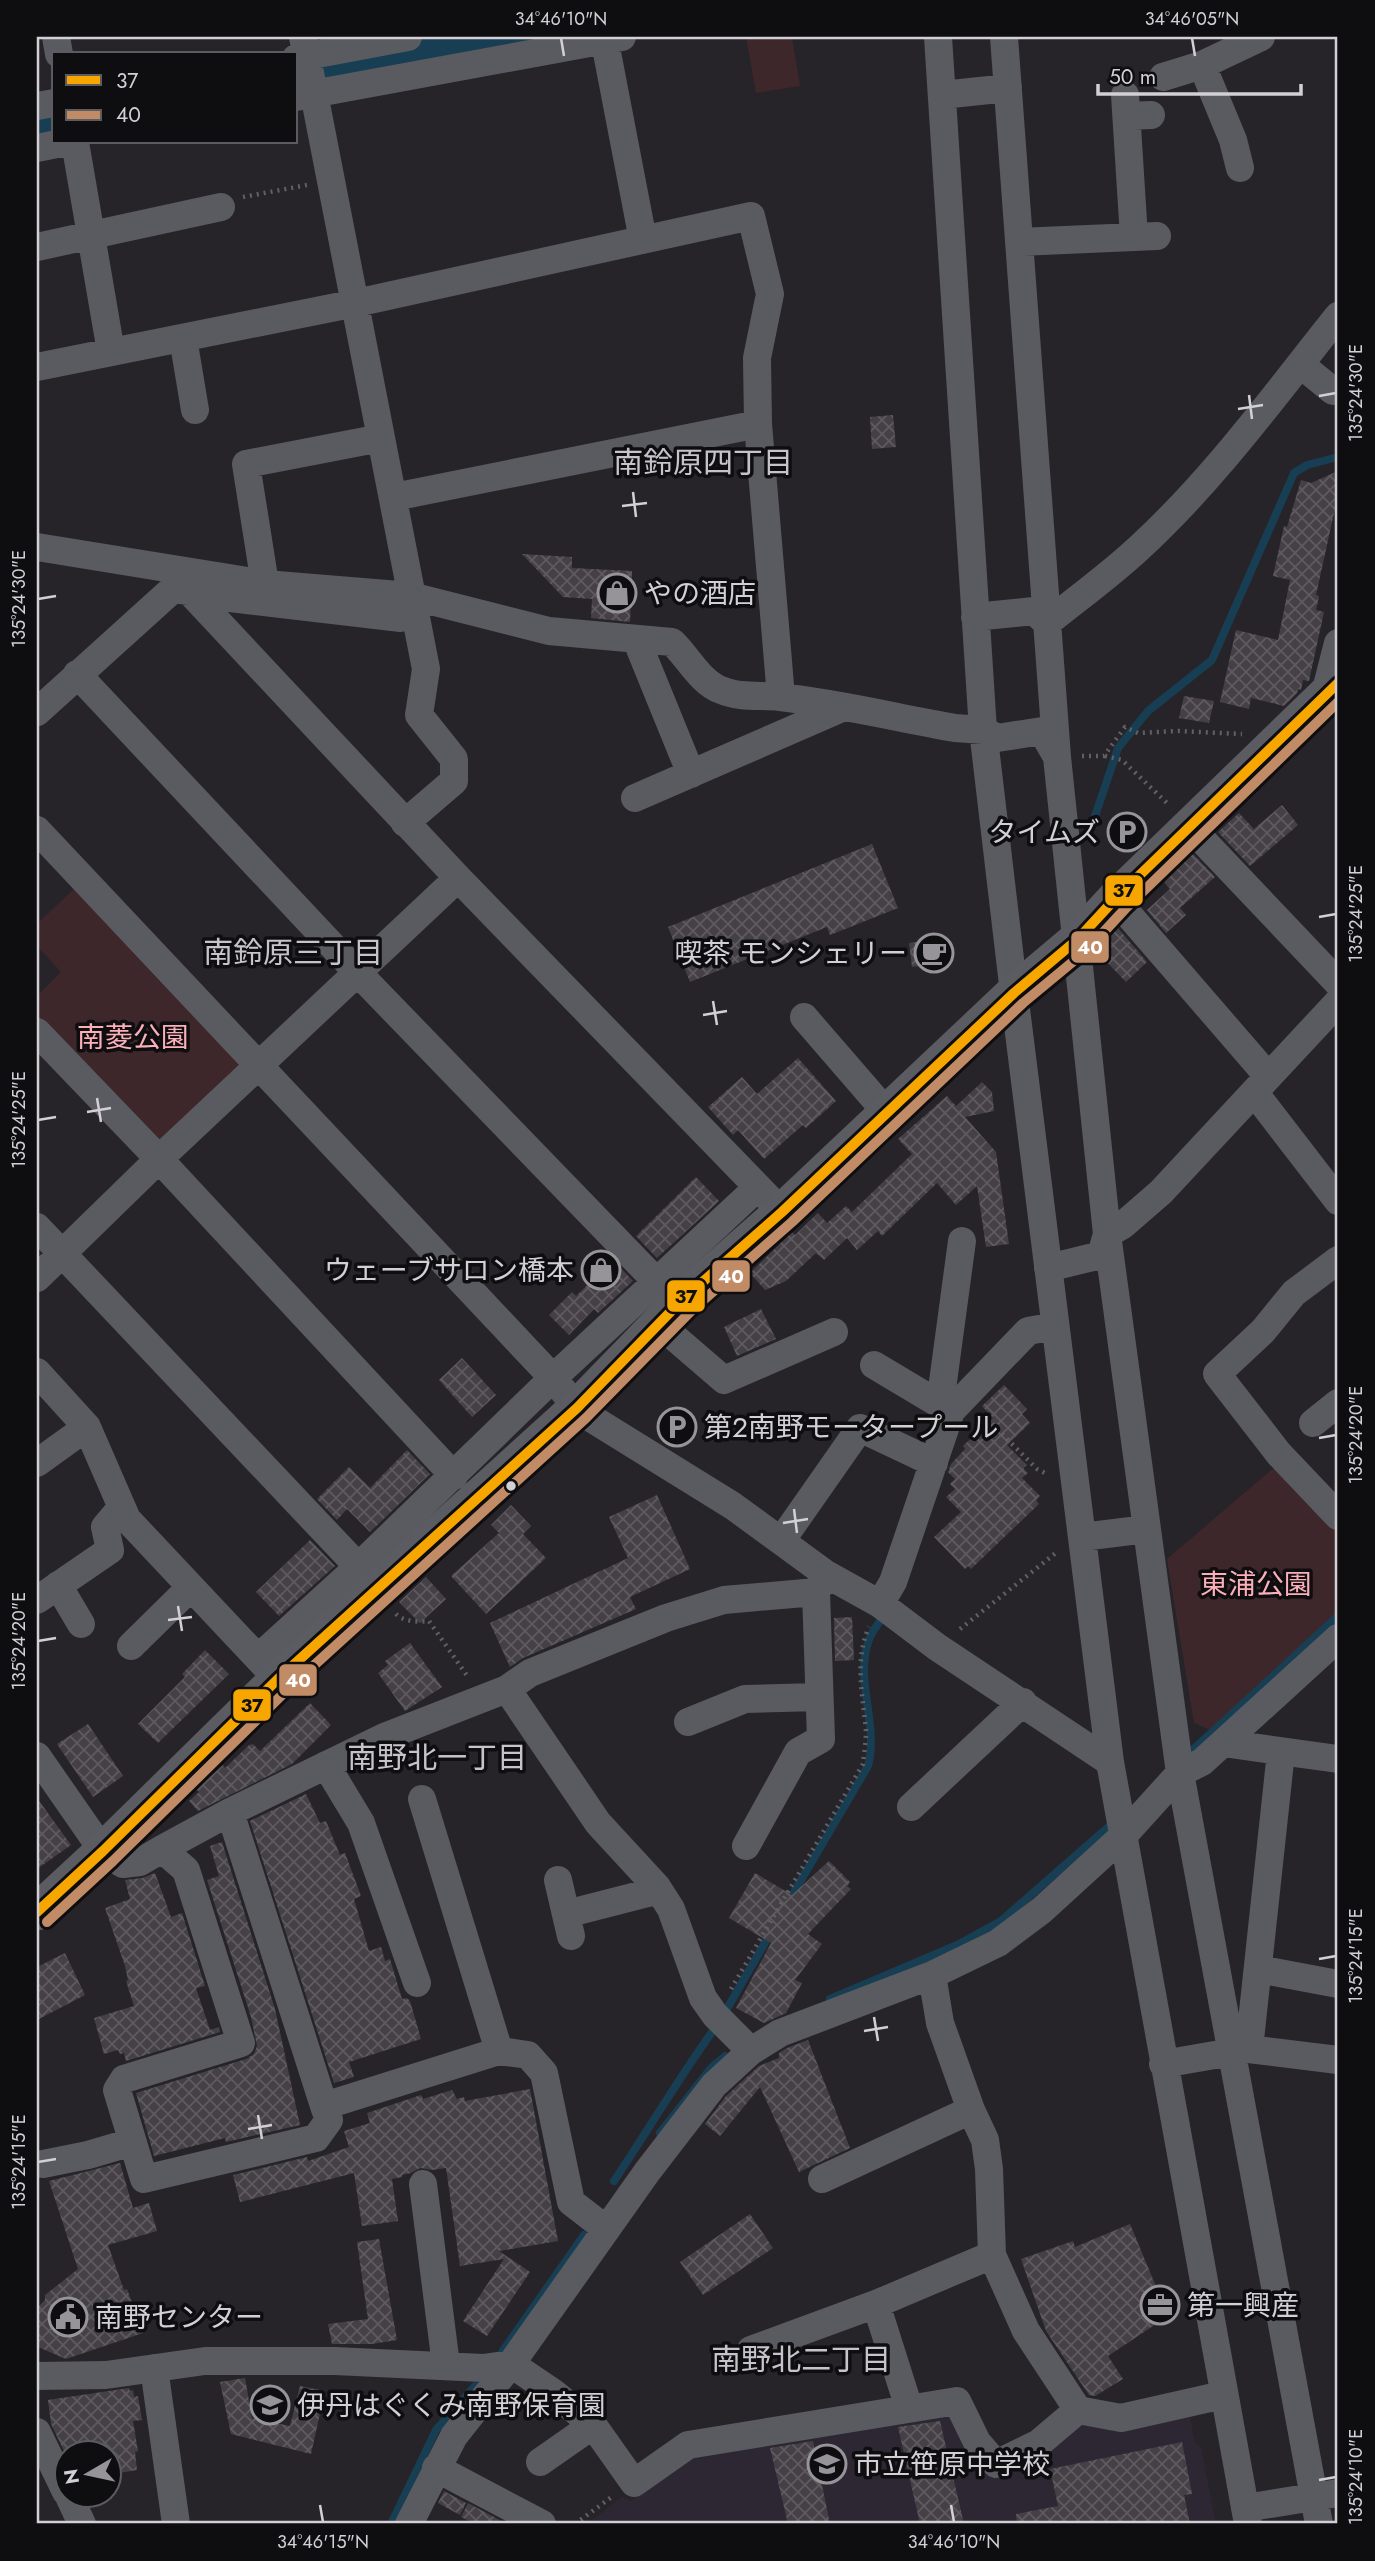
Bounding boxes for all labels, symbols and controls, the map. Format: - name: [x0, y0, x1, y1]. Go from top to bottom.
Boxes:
- text: 34°46'10"N: [515, 6, 607, 32]
- text: 34°46'05"N: [1145, 6, 1239, 32]
- legend: [52, 52, 298, 144]
- scale bar: [1098, 52, 1302, 96]
- text: 50 m: [1109, 62, 1156, 92]
- text: 37: [116, 66, 138, 96]
- text: 40: [116, 100, 141, 130]
- text: 135°24'30"E: [1343, 344, 1369, 442]
- district label: 南鈴原四丁目: [613, 441, 793, 484]
- text: 135°24'30"E: [6, 550, 32, 648]
- shop icon: やの酒店: [596, 572, 638, 614]
- place label: やの酒店: [644, 573, 756, 614]
- parking icon: タイムズ: [1106, 811, 1148, 853]
- place label: タイムズ: [989, 812, 1100, 853]
- text: 135°24'25"E: [1343, 865, 1369, 963]
- line badge: 37: [1104, 874, 1144, 907]
- text: 37: [1113, 877, 1136, 904]
- line badge: 40: [1070, 930, 1110, 964]
- district label: 南鈴原三丁目: [203, 931, 383, 974]
- cafe icon: 喫茶 モンシェリー: [913, 932, 955, 974]
- place label: 喫茶 モンシェリー: [675, 933, 907, 974]
- text: 40: [1077, 934, 1103, 961]
- park label: 南菱公園: [77, 1017, 189, 1058]
- text: 135°24'25"E: [6, 1071, 32, 1169]
- shop icon: ウェーブサロン橋本: [580, 1249, 622, 1291]
- place label: ウェーブサロン橋本: [324, 1250, 574, 1291]
- line badge: 40: [711, 1259, 751, 1293]
- text: 40: [718, 1263, 744, 1290]
- line badge: 37: [666, 1279, 706, 1313]
- text: 37: [675, 1283, 698, 1310]
- text: 135°24'20"E: [1343, 1386, 1369, 1484]
- parking icon: 第2南野モータープール: [656, 1406, 698, 1448]
- place label: 第2南野モータープール: [704, 1407, 998, 1448]
- unlabelled marker: [504, 1479, 518, 1493]
- park label: 東浦公園: [1200, 1564, 1312, 1605]
- text: 135°24'20"E: [6, 1592, 32, 1690]
- line badge: 40: [278, 1663, 318, 1697]
- text: 40: [285, 1667, 311, 1694]
- line badge: 37: [232, 1688, 272, 1722]
- text: 37: [241, 1692, 264, 1719]
- district label: 南野北一丁目: [347, 1736, 527, 1779]
- text: 135°24'15"E: [1343, 1908, 1369, 2004]
- text: 135°24'15"E: [6, 2114, 32, 2210]
- office icon: 第一興産: [1139, 2284, 1181, 2326]
- place label: 第一興産: [1187, 2285, 1299, 2326]
- public building icon: 南野センター: [47, 2296, 89, 2338]
- place label: 南野センター: [95, 2297, 263, 2338]
- district label: 南野北二丁目: [711, 2338, 891, 2381]
- school or university icon: 伊丹はぐくみ南野保育園: [249, 2384, 291, 2426]
- place label: 伊丹はぐくみ南野保育園: [297, 2385, 606, 2426]
- text: 135°24'10"E: [1343, 2429, 1369, 2525]
- north arrow: [52, 2438, 122, 2508]
- school or university icon: 市立笹原中学校: [806, 2443, 848, 2485]
- place label: 市立笹原中学校: [854, 2444, 1050, 2485]
- text: N: [57, 2467, 86, 2486]
- text: 34°46'15"N: [277, 2529, 369, 2555]
- text: 34°46'10"N: [908, 2529, 1000, 2555]

